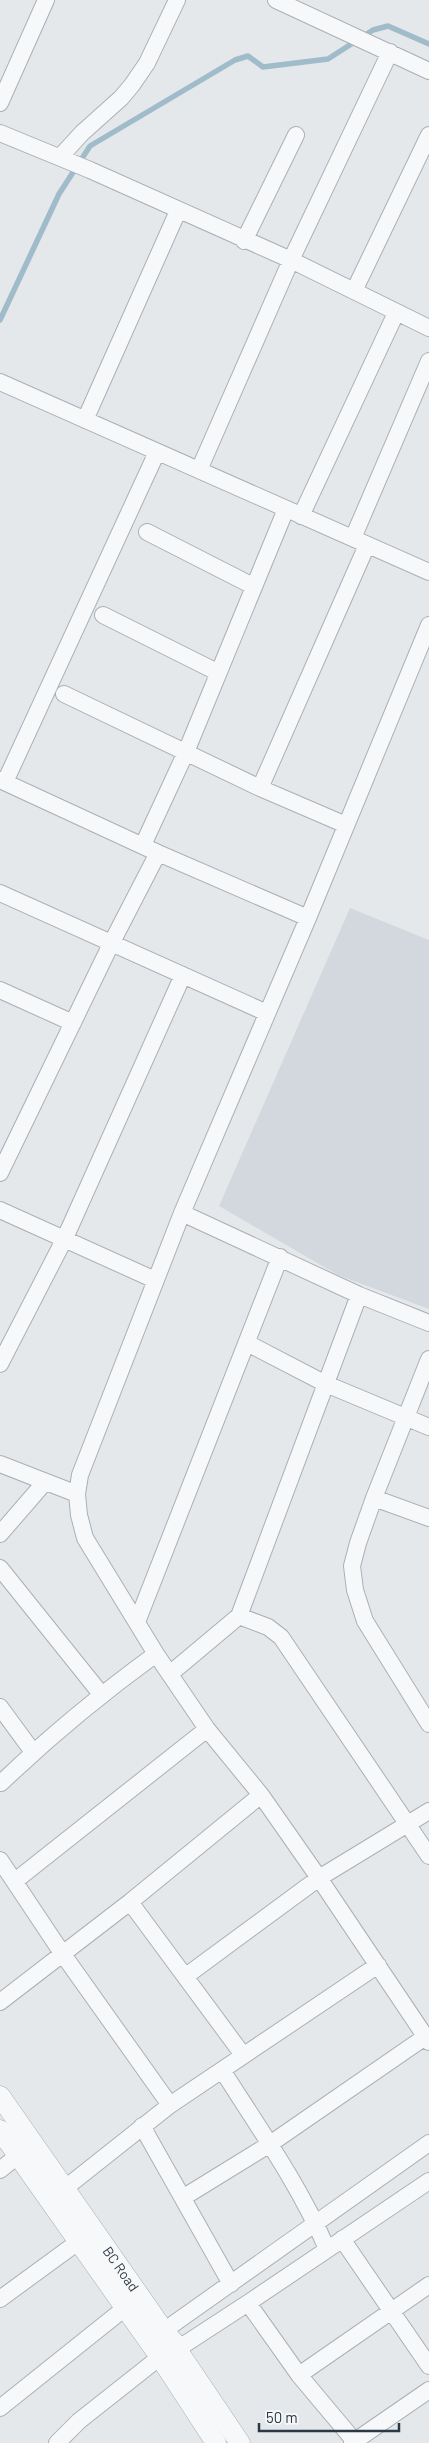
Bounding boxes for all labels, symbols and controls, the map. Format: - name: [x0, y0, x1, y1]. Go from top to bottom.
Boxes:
- street label: BC Road: [100, 2243, 143, 2295]
- scale bar: [259, 2400, 399, 2432]
- text: 50 m: [266, 2408, 298, 2426]

